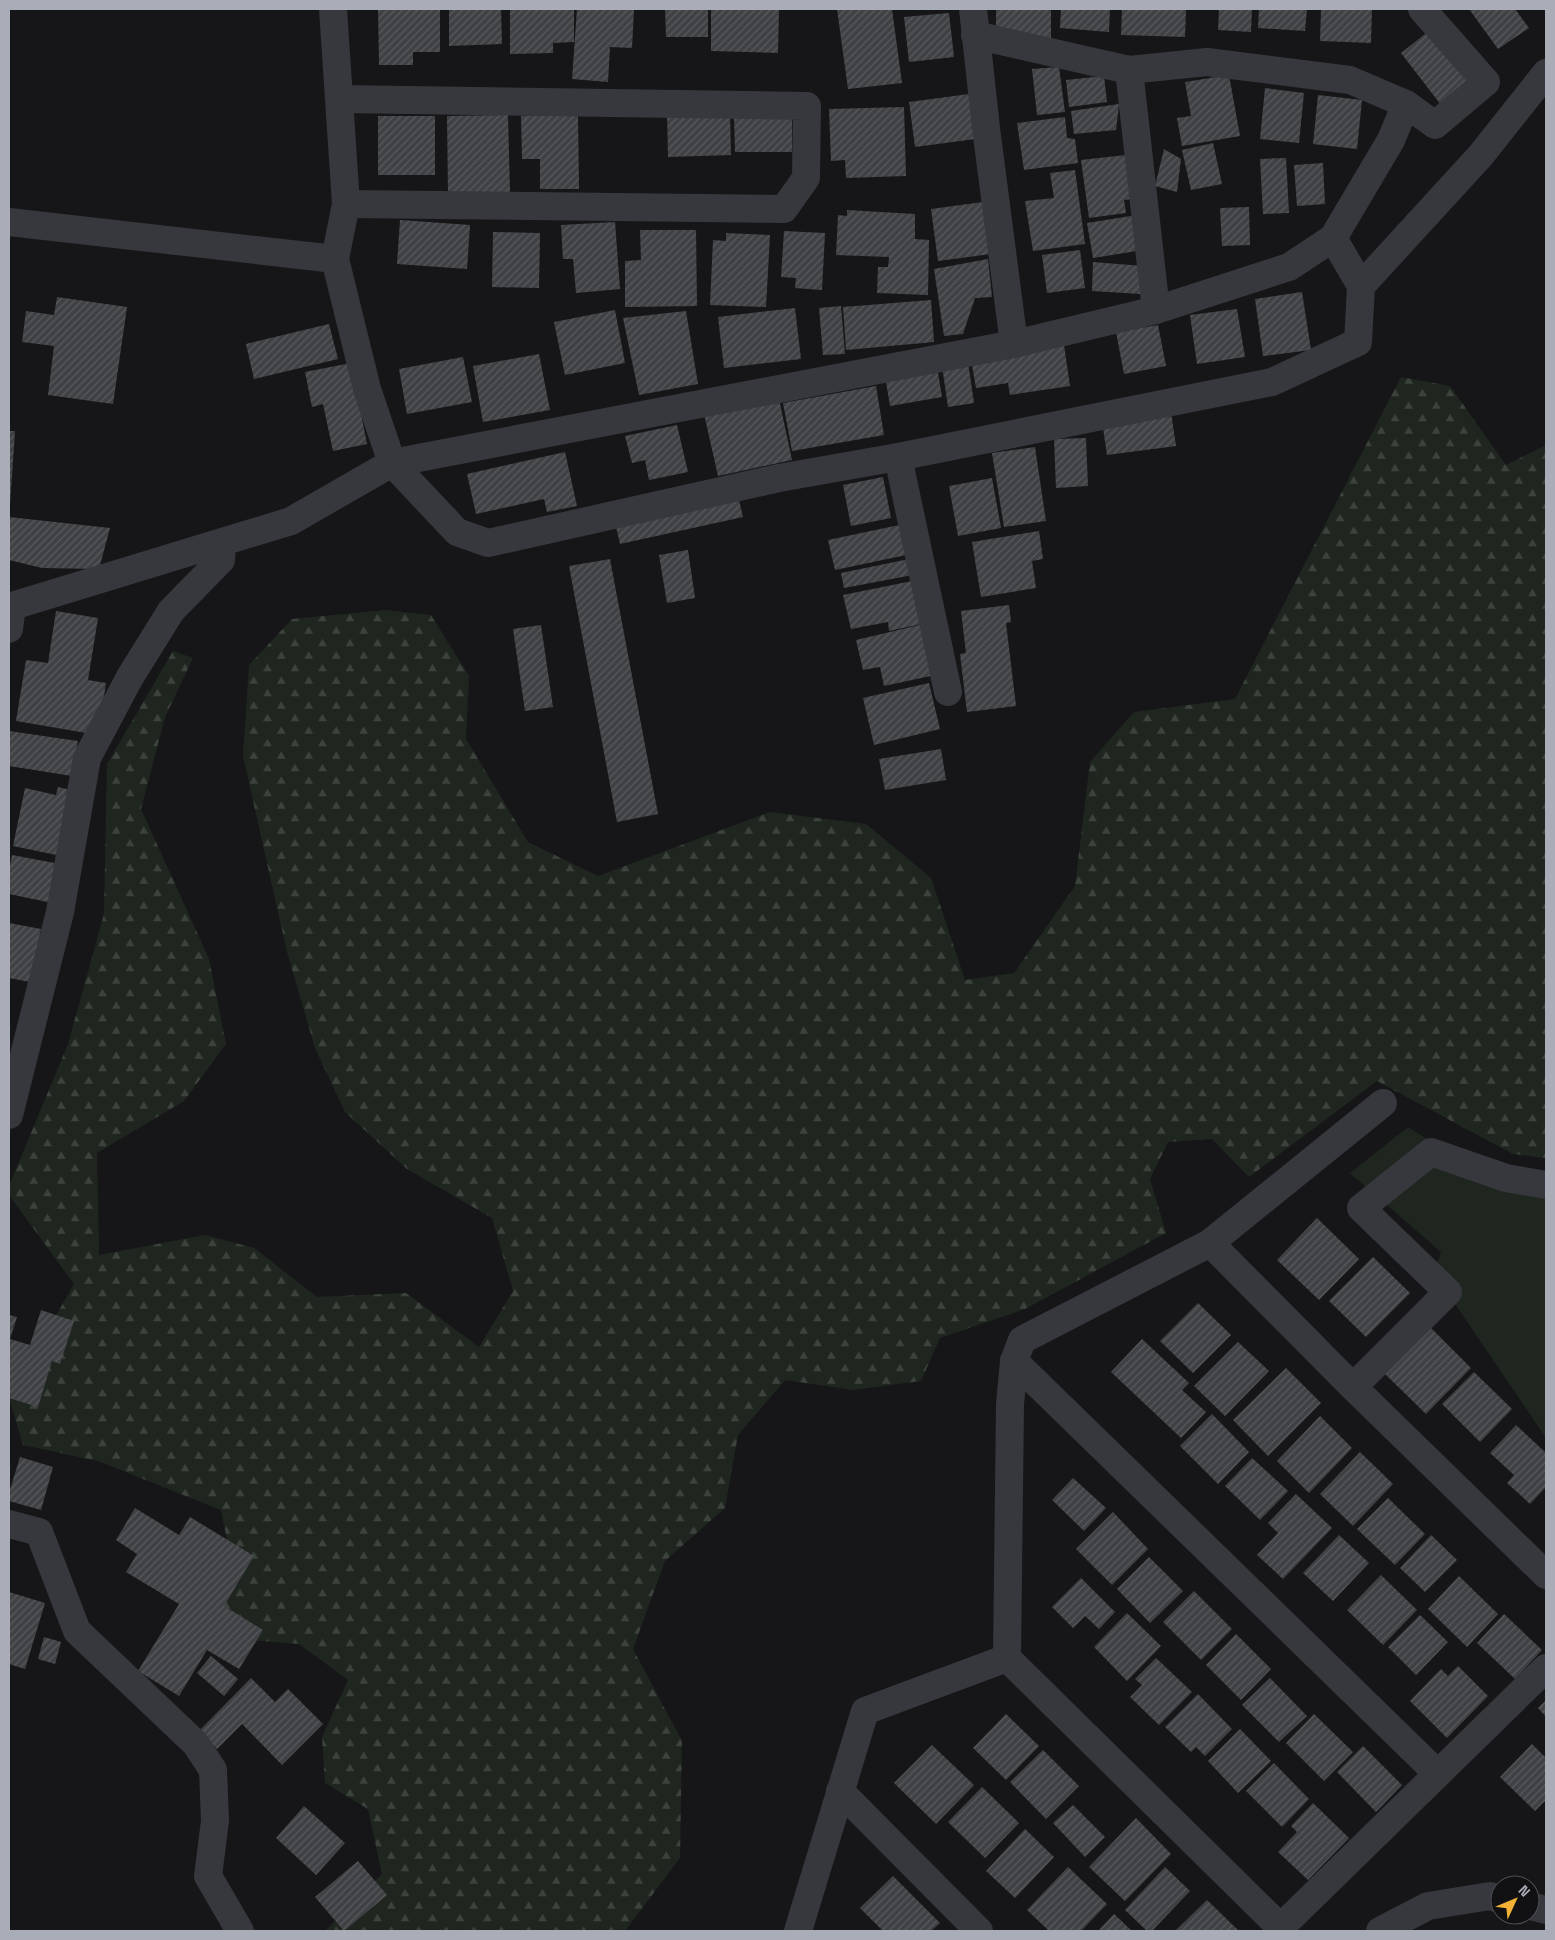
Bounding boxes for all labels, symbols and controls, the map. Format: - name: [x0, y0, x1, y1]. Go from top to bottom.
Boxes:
- north arrow: [1490, 1875, 1540, 1925]
- text: N: [1515, 1881, 1534, 1901]

